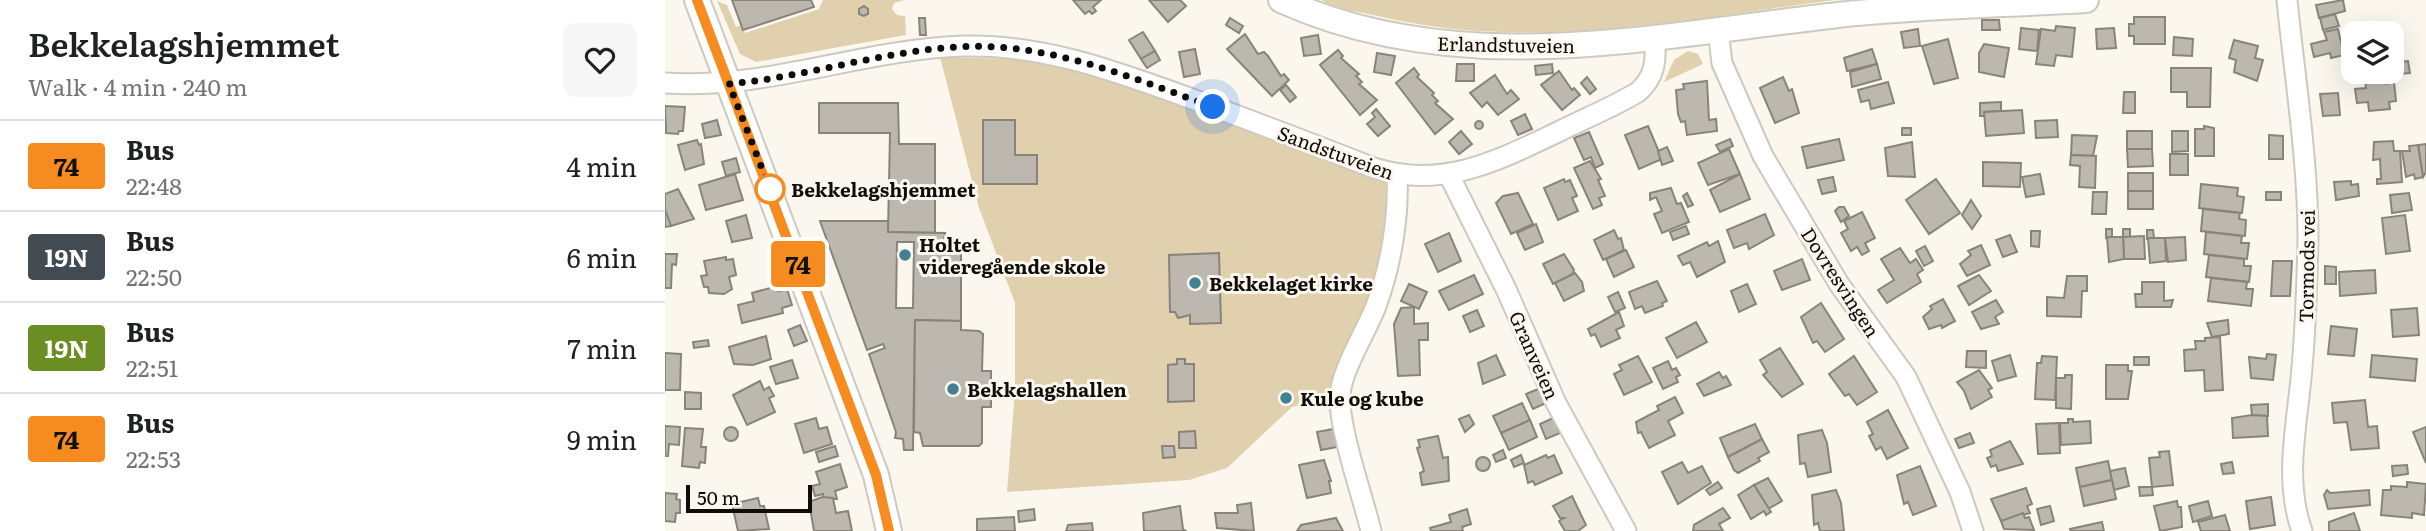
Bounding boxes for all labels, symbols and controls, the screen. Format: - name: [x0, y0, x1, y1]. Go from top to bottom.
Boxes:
- text: Bekkelagshjemmet: [28, 18, 340, 67]
- map controls: [2341, 21, 2404, 84]
- button: layers: [2341, 21, 2404, 84]
- button: heart: [563, 23, 637, 97]
- street label: Erlandstuveien: [1437, 29, 1575, 59]
- text: Walk · 4 min · 240 m: [28, 69, 248, 103]
- your location: [1195, 89, 1230, 124]
- street label: Sandstuveien: [1274, 118, 1398, 186]
- text: Bus: [126, 129, 174, 168]
- text: 4 min: [566, 146, 637, 185]
- text: 74: [54, 148, 79, 183]
- text: 22:48: [126, 168, 182, 202]
- marker: Bekkelagshjemmet: [755, 174, 785, 204]
- place label: Bekkelagshjemmet: [791, 175, 976, 203]
- street label: Tormods vei: [2291, 209, 2321, 323]
- text: Bus: [126, 220, 174, 259]
- street label: Dovresvingen: [1795, 222, 1887, 342]
- place label: Holtet videregående skole: [919, 230, 1106, 280]
- text: 6 min: [567, 237, 637, 276]
- text: 19N: [45, 239, 88, 274]
- line badge: 74: [767, 241, 829, 287]
- text: 74: [785, 246, 811, 281]
- marker: Holtet videregående skole: [897, 247, 913, 263]
- text: 22:50: [126, 259, 182, 293]
- place label: Bekkelaget kirke: [1209, 269, 1373, 297]
- marker: Bekkelaget kirke: [1187, 275, 1203, 291]
- street label: Granveien: [1503, 306, 1567, 404]
- text: Bus: [126, 311, 174, 350]
- text: 7 min: [568, 328, 637, 367]
- text: 19N: [45, 330, 88, 365]
- text: 22:51: [126, 350, 178, 384]
- place label: Bekkelagshallen: [967, 375, 1127, 403]
- marker: Bekkelagshallen: [945, 381, 961, 397]
- place label: Kule og kube: [1300, 384, 1424, 412]
- marker: Kule og kube: [1278, 390, 1294, 406]
- text: Bus: [126, 402, 174, 441]
- text: 9 min: [567, 419, 637, 458]
- text: 74: [54, 421, 79, 456]
- text: 22:53: [126, 441, 181, 475]
- scale bar: [686, 482, 812, 514]
- text: 50 m: [697, 483, 740, 511]

